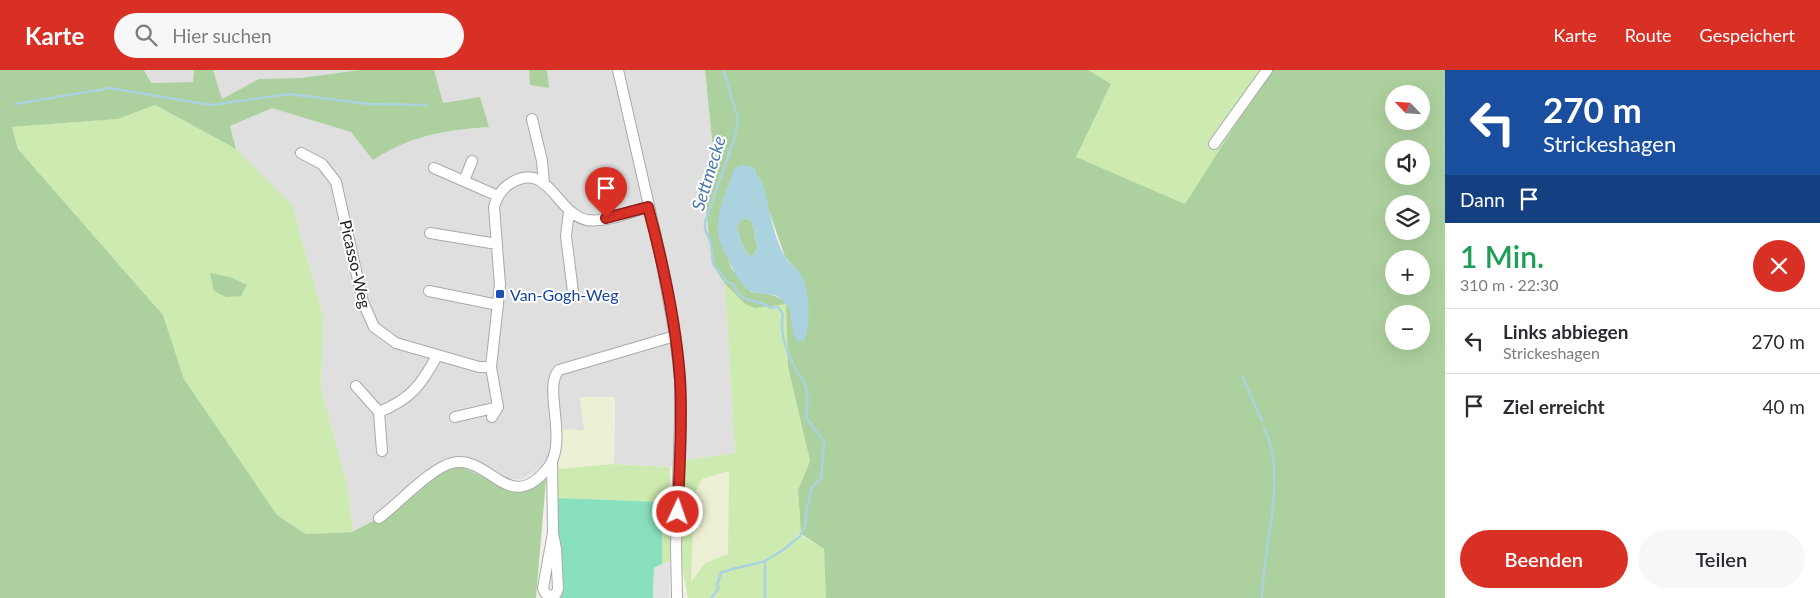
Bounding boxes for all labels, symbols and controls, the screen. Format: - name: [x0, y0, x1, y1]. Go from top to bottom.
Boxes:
- search box: [114, 13, 464, 58]
- text: Karte: [25, 21, 84, 50]
- icon: search: [132, 21, 160, 49]
- text: Hier suchen: [172, 24, 272, 47]
- text: Karte: [1553, 24, 1597, 46]
- text: Route: [1625, 24, 1672, 46]
- text: Gespeichert: [1700, 24, 1795, 46]
- north arrow: [1385, 85, 1430, 130]
- map controls: [1385, 85, 1430, 350]
- text: 270 m: [1543, 88, 1642, 130]
- icon: left: [1460, 90, 1525, 155]
- text: Strickeshagen: [1543, 130, 1676, 157]
- water label: Settmecke: [686, 133, 730, 213]
- button: sound: [1385, 140, 1430, 185]
- pin: [585, 167, 627, 218]
- icon: arrive: [592, 174, 620, 202]
- icon: arrive: [1515, 185, 1543, 213]
- text: Dann: [1460, 188, 1505, 211]
- button: layers: [1385, 195, 1430, 240]
- street label: Picasso-Weg: [337, 218, 375, 310]
- text: 1 Min.: [1460, 238, 1544, 274]
- button: close: [1753, 240, 1805, 292]
- button: +: [1385, 250, 1430, 295]
- text: 310 m · 22:30: [1460, 275, 1559, 294]
- place label: Van-Gogh-Weg: [510, 285, 618, 304]
- marker: Van-Gogh-Weg: [494, 288, 506, 300]
- button: −: [1385, 305, 1430, 350]
- text: Links abbiegen: [1503, 320, 1628, 343]
- icon: left: [1460, 327, 1488, 355]
- text: 270 m: [1751, 330, 1805, 353]
- text: Strickeshagen: [1503, 343, 1600, 362]
- icon: arrive: [1460, 392, 1488, 420]
- text: Ziel erreicht: [1503, 395, 1605, 418]
- text: 40 m: [1762, 395, 1805, 418]
- position arrow: [651, 485, 703, 537]
- button: Beenden: [1460, 530, 1628, 588]
- button: Teilen: [1638, 530, 1805, 588]

